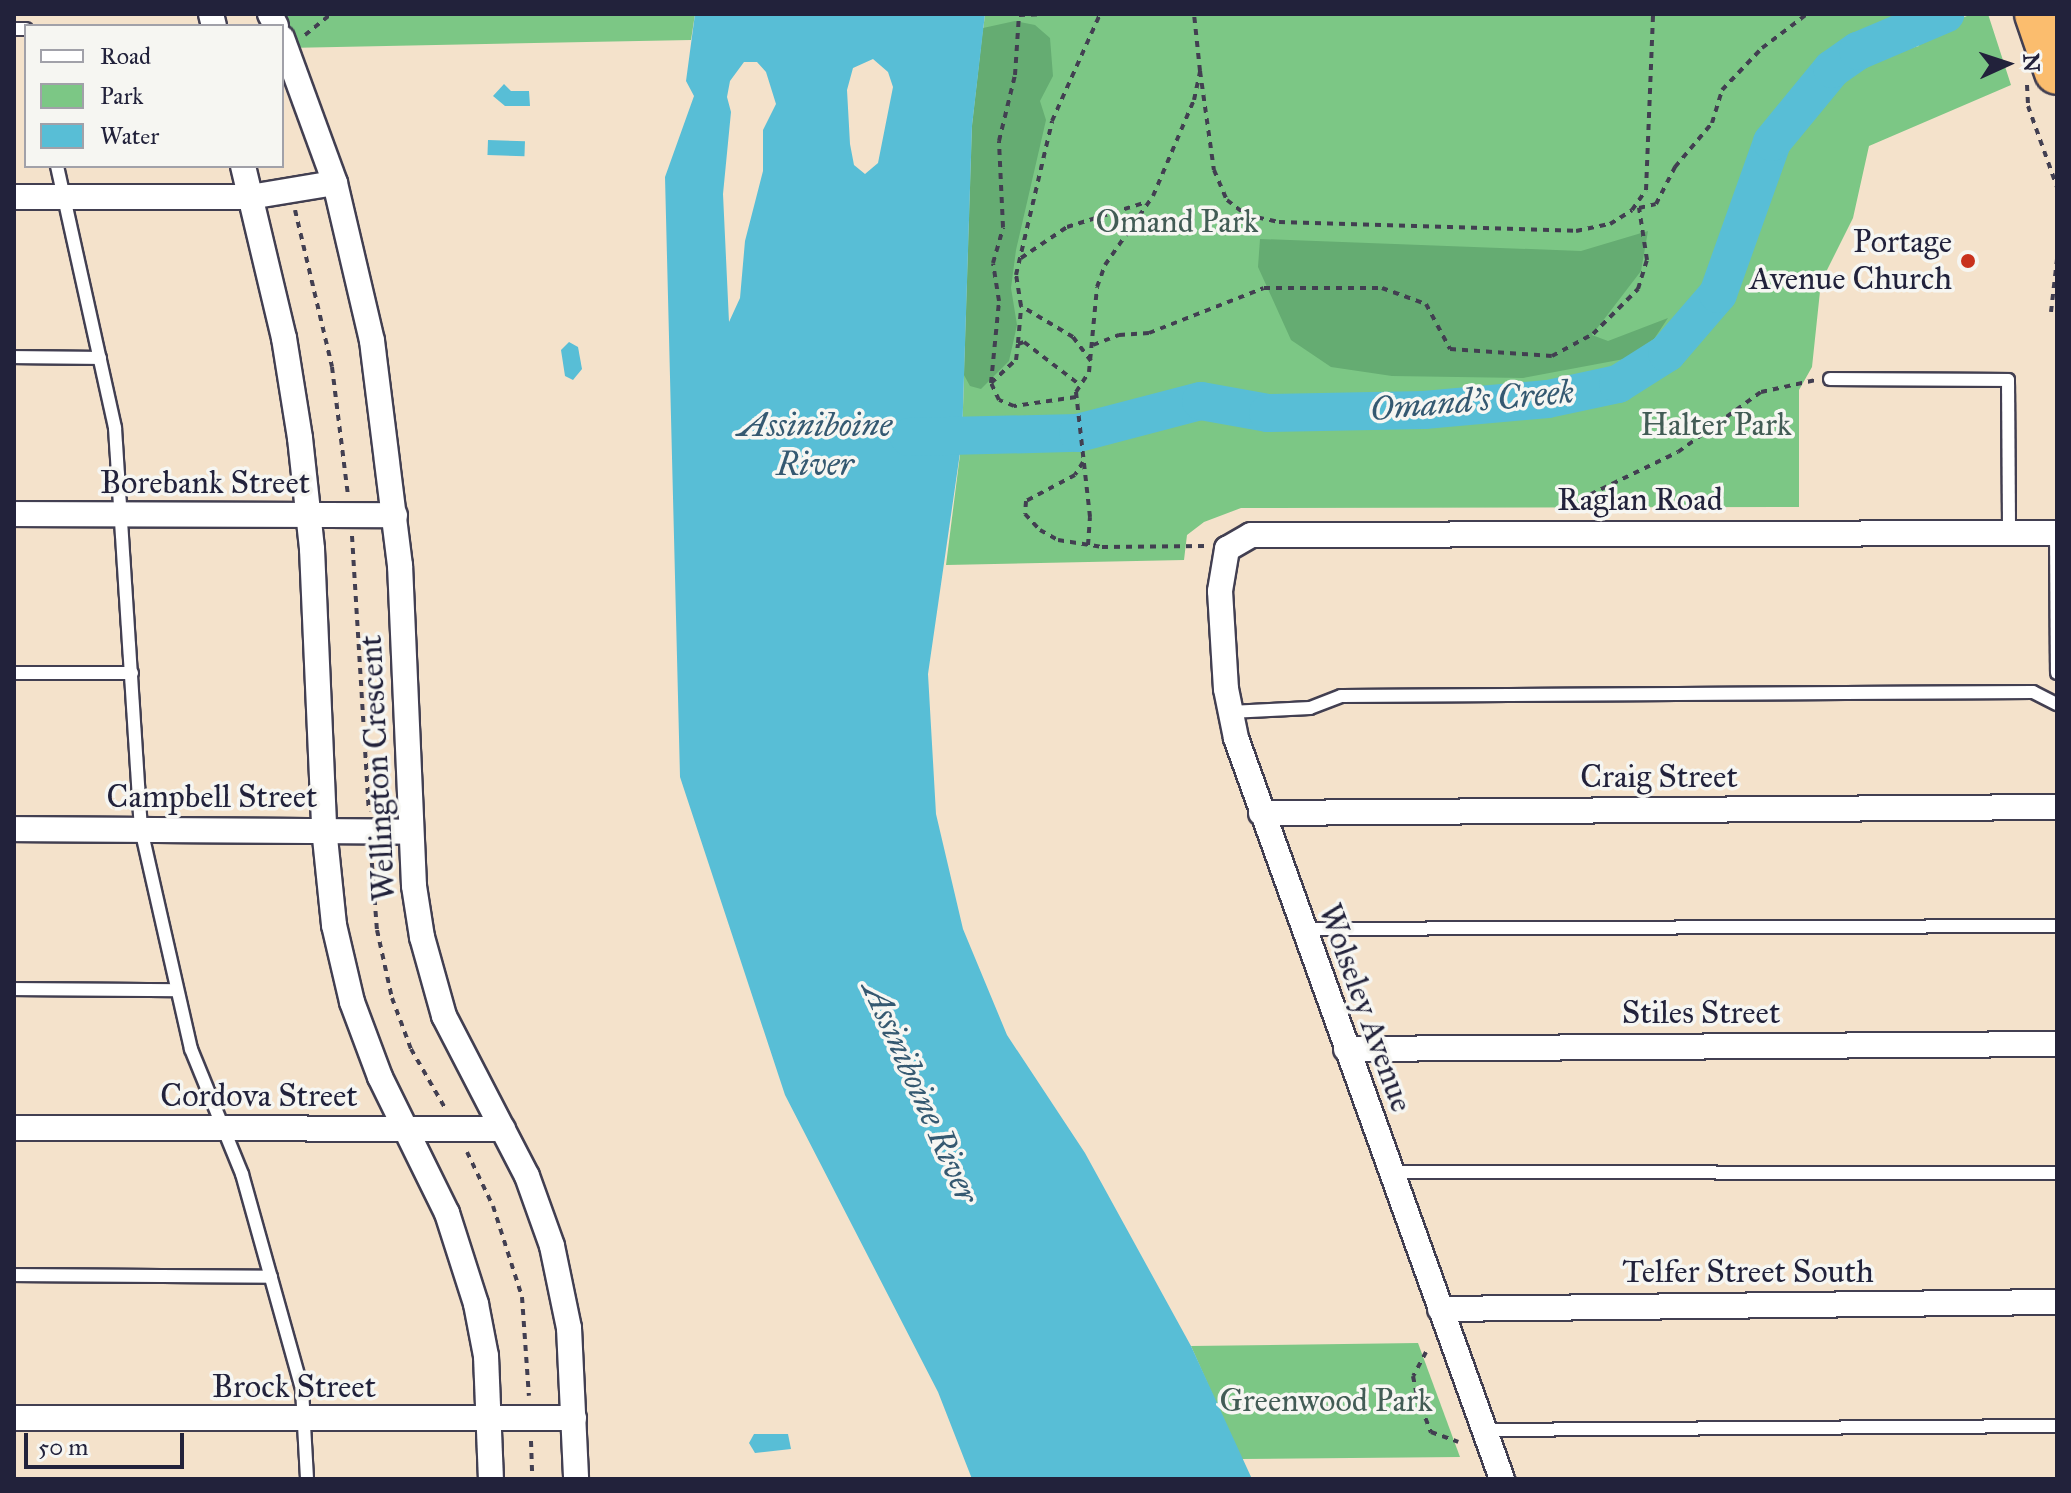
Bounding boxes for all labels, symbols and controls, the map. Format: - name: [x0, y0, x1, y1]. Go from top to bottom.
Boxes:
- legend: [24, 24, 284, 168]
- north arrow: [1967, 24, 2047, 104]
- text: Road: [100, 41, 151, 71]
- text: N: [2017, 53, 2045, 73]
- text: Park: [100, 81, 143, 111]
- text: Water: [100, 121, 159, 151]
- park label: Omand Park: [1096, 203, 1258, 241]
- place label: Portage Avenue Church: [1749, 224, 1952, 299]
- marker: Portage Avenue Church: [1959, 252, 1977, 270]
- water label: Omand's Creek: [1368, 371, 1576, 429]
- water label: Assiniboine River: [738, 404, 892, 484]
- park label: Halter Park: [1640, 406, 1792, 444]
- street label: Borebank Street: [100, 464, 310, 502]
- street label: Raglan Road: [1557, 481, 1723, 519]
- street label: Wellington Crescent: [352, 634, 404, 902]
- street label: Craig Street: [1580, 758, 1738, 796]
- street label: Campbell Street: [107, 778, 317, 816]
- street label: Wolseley Avenue: [1310, 899, 1420, 1117]
- water label: Assiniboine River: [854, 975, 988, 1209]
- street label: Stiles Street: [1622, 994, 1780, 1032]
- street label: Cordova Street: [160, 1077, 358, 1115]
- street label: Telfer Street South: [1622, 1253, 1874, 1291]
- street label: Brock Street: [212, 1368, 376, 1406]
- park label: Greenwood Park: [1219, 1382, 1433, 1420]
- scale bar: [28, 1417, 188, 1467]
- text: 50 m: [38, 1432, 88, 1462]

